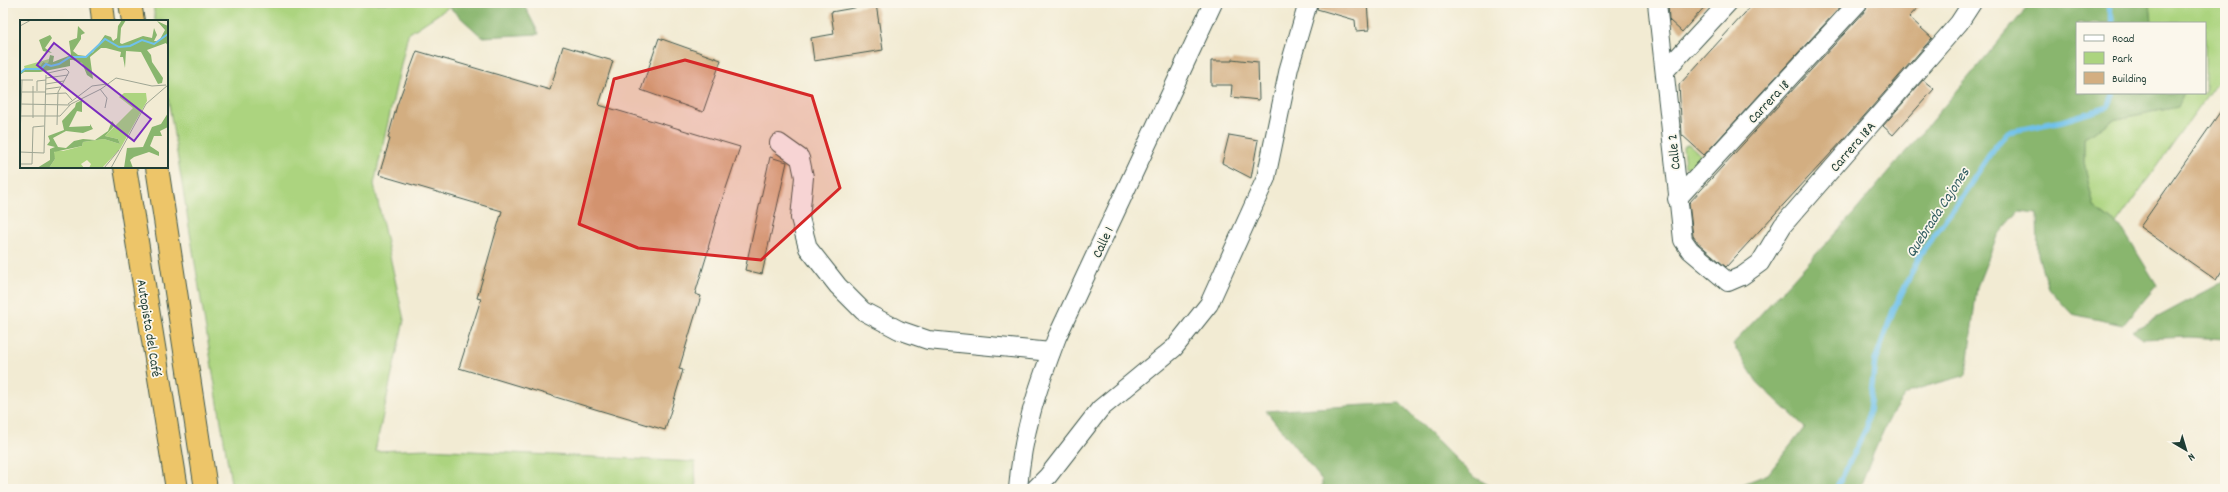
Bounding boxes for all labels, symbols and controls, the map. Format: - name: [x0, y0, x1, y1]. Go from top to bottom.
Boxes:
- inset map: [20, 20, 168, 168]
- legend: [2076, 22, 2206, 94]
- text: Road: [2112, 31, 2134, 48]
- text: Park: [2112, 51, 2133, 68]
- text: Building: [2112, 71, 2147, 88]
- street label: Carrera 18: [1744, 76, 1795, 129]
- street label: Carrera 18A: [1826, 117, 1881, 177]
- street label: Calle 2: [1663, 133, 1687, 171]
- water label: Quebrada Cajones: [1901, 163, 1976, 262]
- street label: Calle 1: [1088, 224, 1120, 262]
- street label: Autopista del Café: [130, 278, 166, 379]
- north arrow: [2166, 430, 2206, 470]
- text: N: [2183, 448, 2198, 465]

